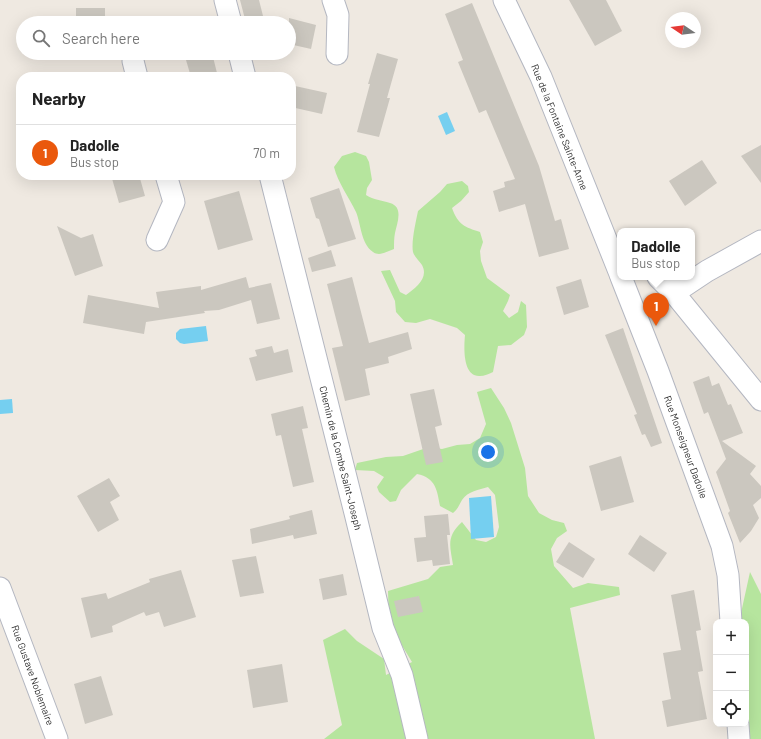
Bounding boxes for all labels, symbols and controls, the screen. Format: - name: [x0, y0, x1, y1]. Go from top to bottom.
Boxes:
- north arrow: [665, 12, 701, 48]
- search box: [16, 16, 296, 60]
- icon: search: [30, 27, 52, 49]
- text: Search here: [62, 29, 140, 47]
- street label: Rue de la Fontaine Sainte-Anne: [529, 62, 591, 192]
- text: Nearby: [32, 88, 86, 108]
- text: Dadolle: [70, 136, 120, 154]
- text: 1: [43, 145, 47, 161]
- text: 70 m: [253, 145, 280, 161]
- text: Bus stop: [70, 154, 119, 170]
- popup: [617, 228, 695, 280]
- text: Dadolle: [631, 237, 681, 255]
- text: Bus stop: [631, 255, 680, 271]
- pin: 1: [643, 293, 669, 326]
- street label: Chemin de la Combe Saint-Joseph: [317, 385, 365, 531]
- street label: Rue Monseigneur Dadolle: [662, 394, 710, 500]
- your location: [478, 442, 498, 462]
- map controls: [713, 619, 749, 727]
- button: +: [713, 619, 749, 655]
- street label: Rue Gustave Noblemaire: [9, 623, 57, 727]
- button: −: [713, 655, 749, 691]
- button: locate: [713, 691, 749, 727]

